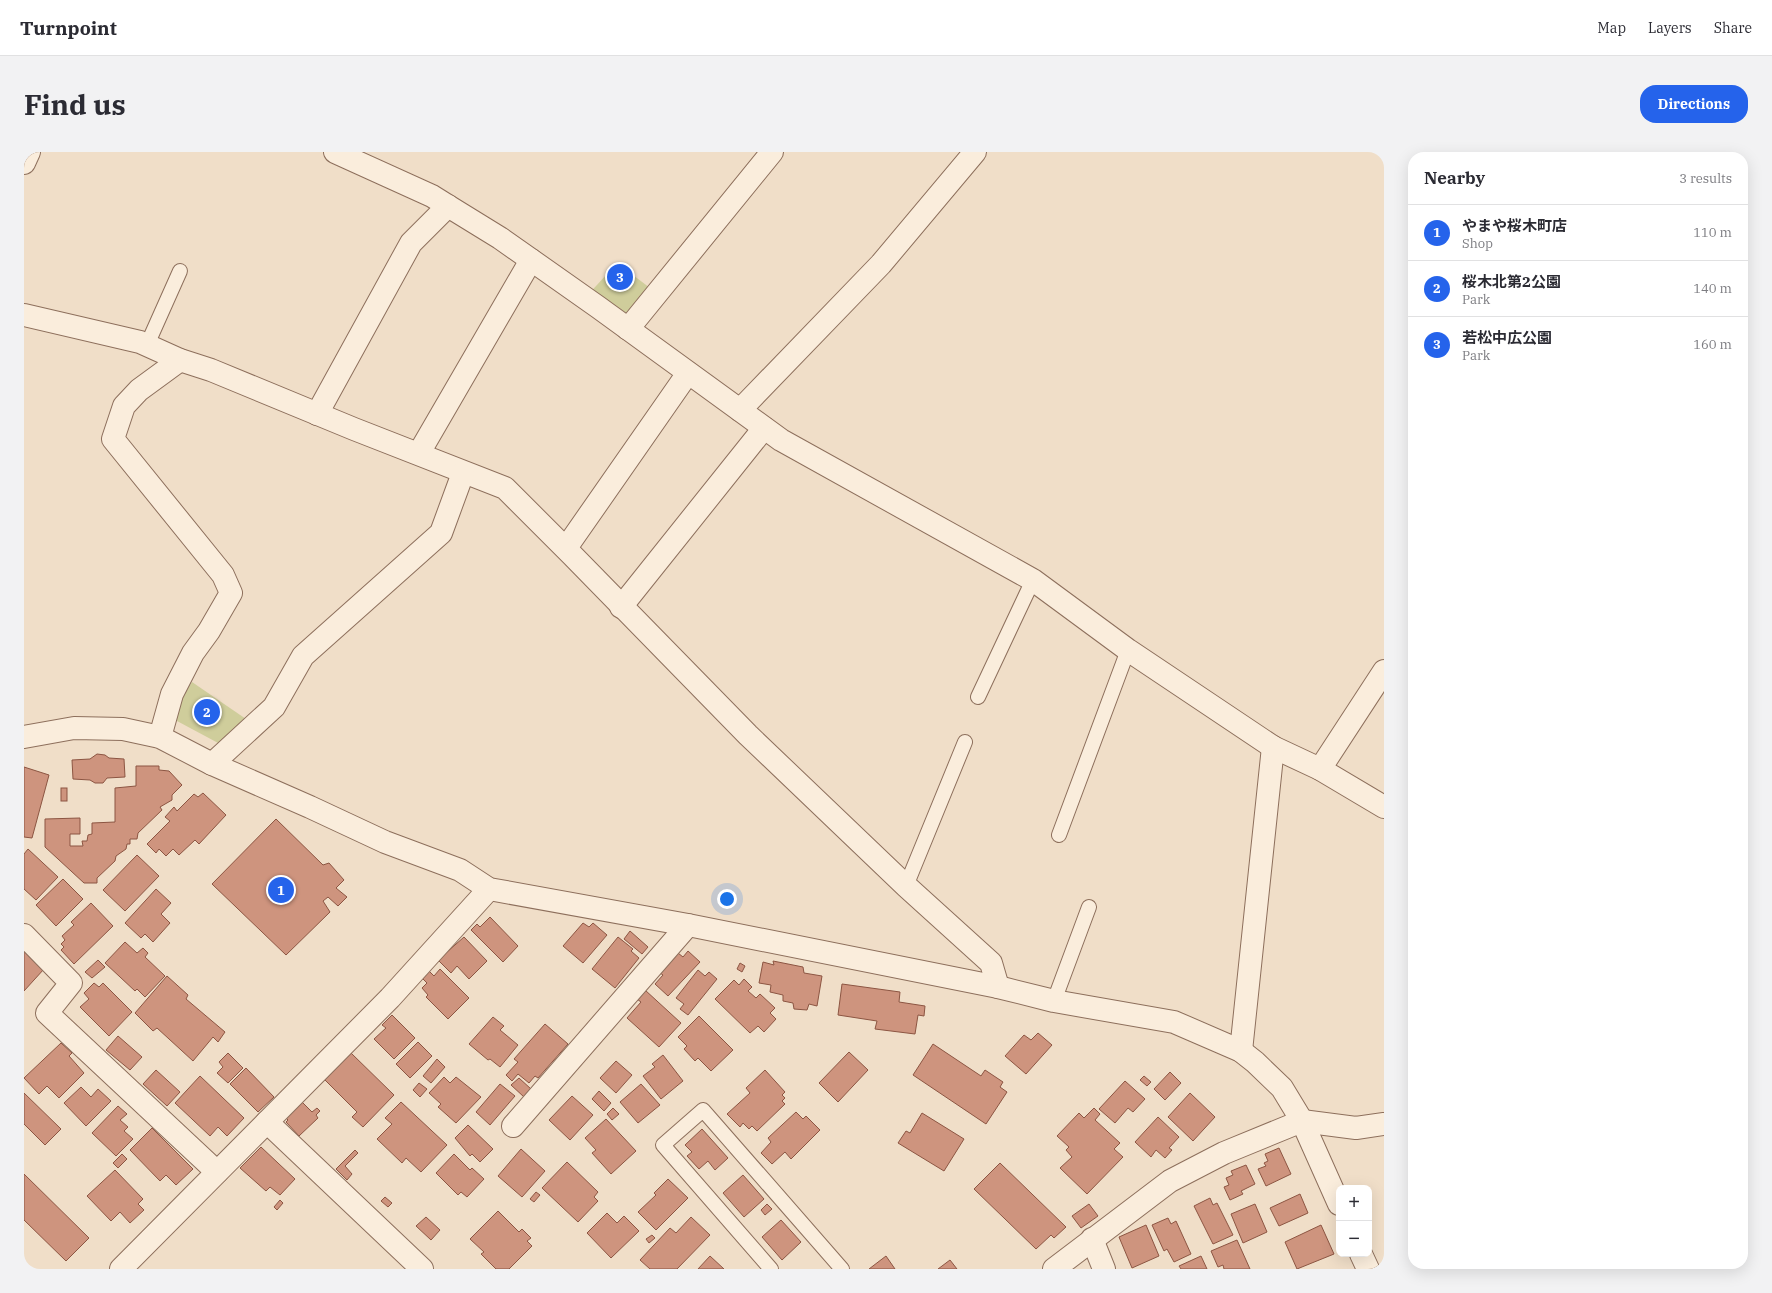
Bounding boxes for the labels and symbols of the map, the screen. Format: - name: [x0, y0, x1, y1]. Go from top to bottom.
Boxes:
- pin: 3: [607, 262, 633, 292]
- pin: 2: [194, 697, 220, 727]
- pin: 1: [268, 875, 294, 905]
- your location: [717, 889, 737, 909]

